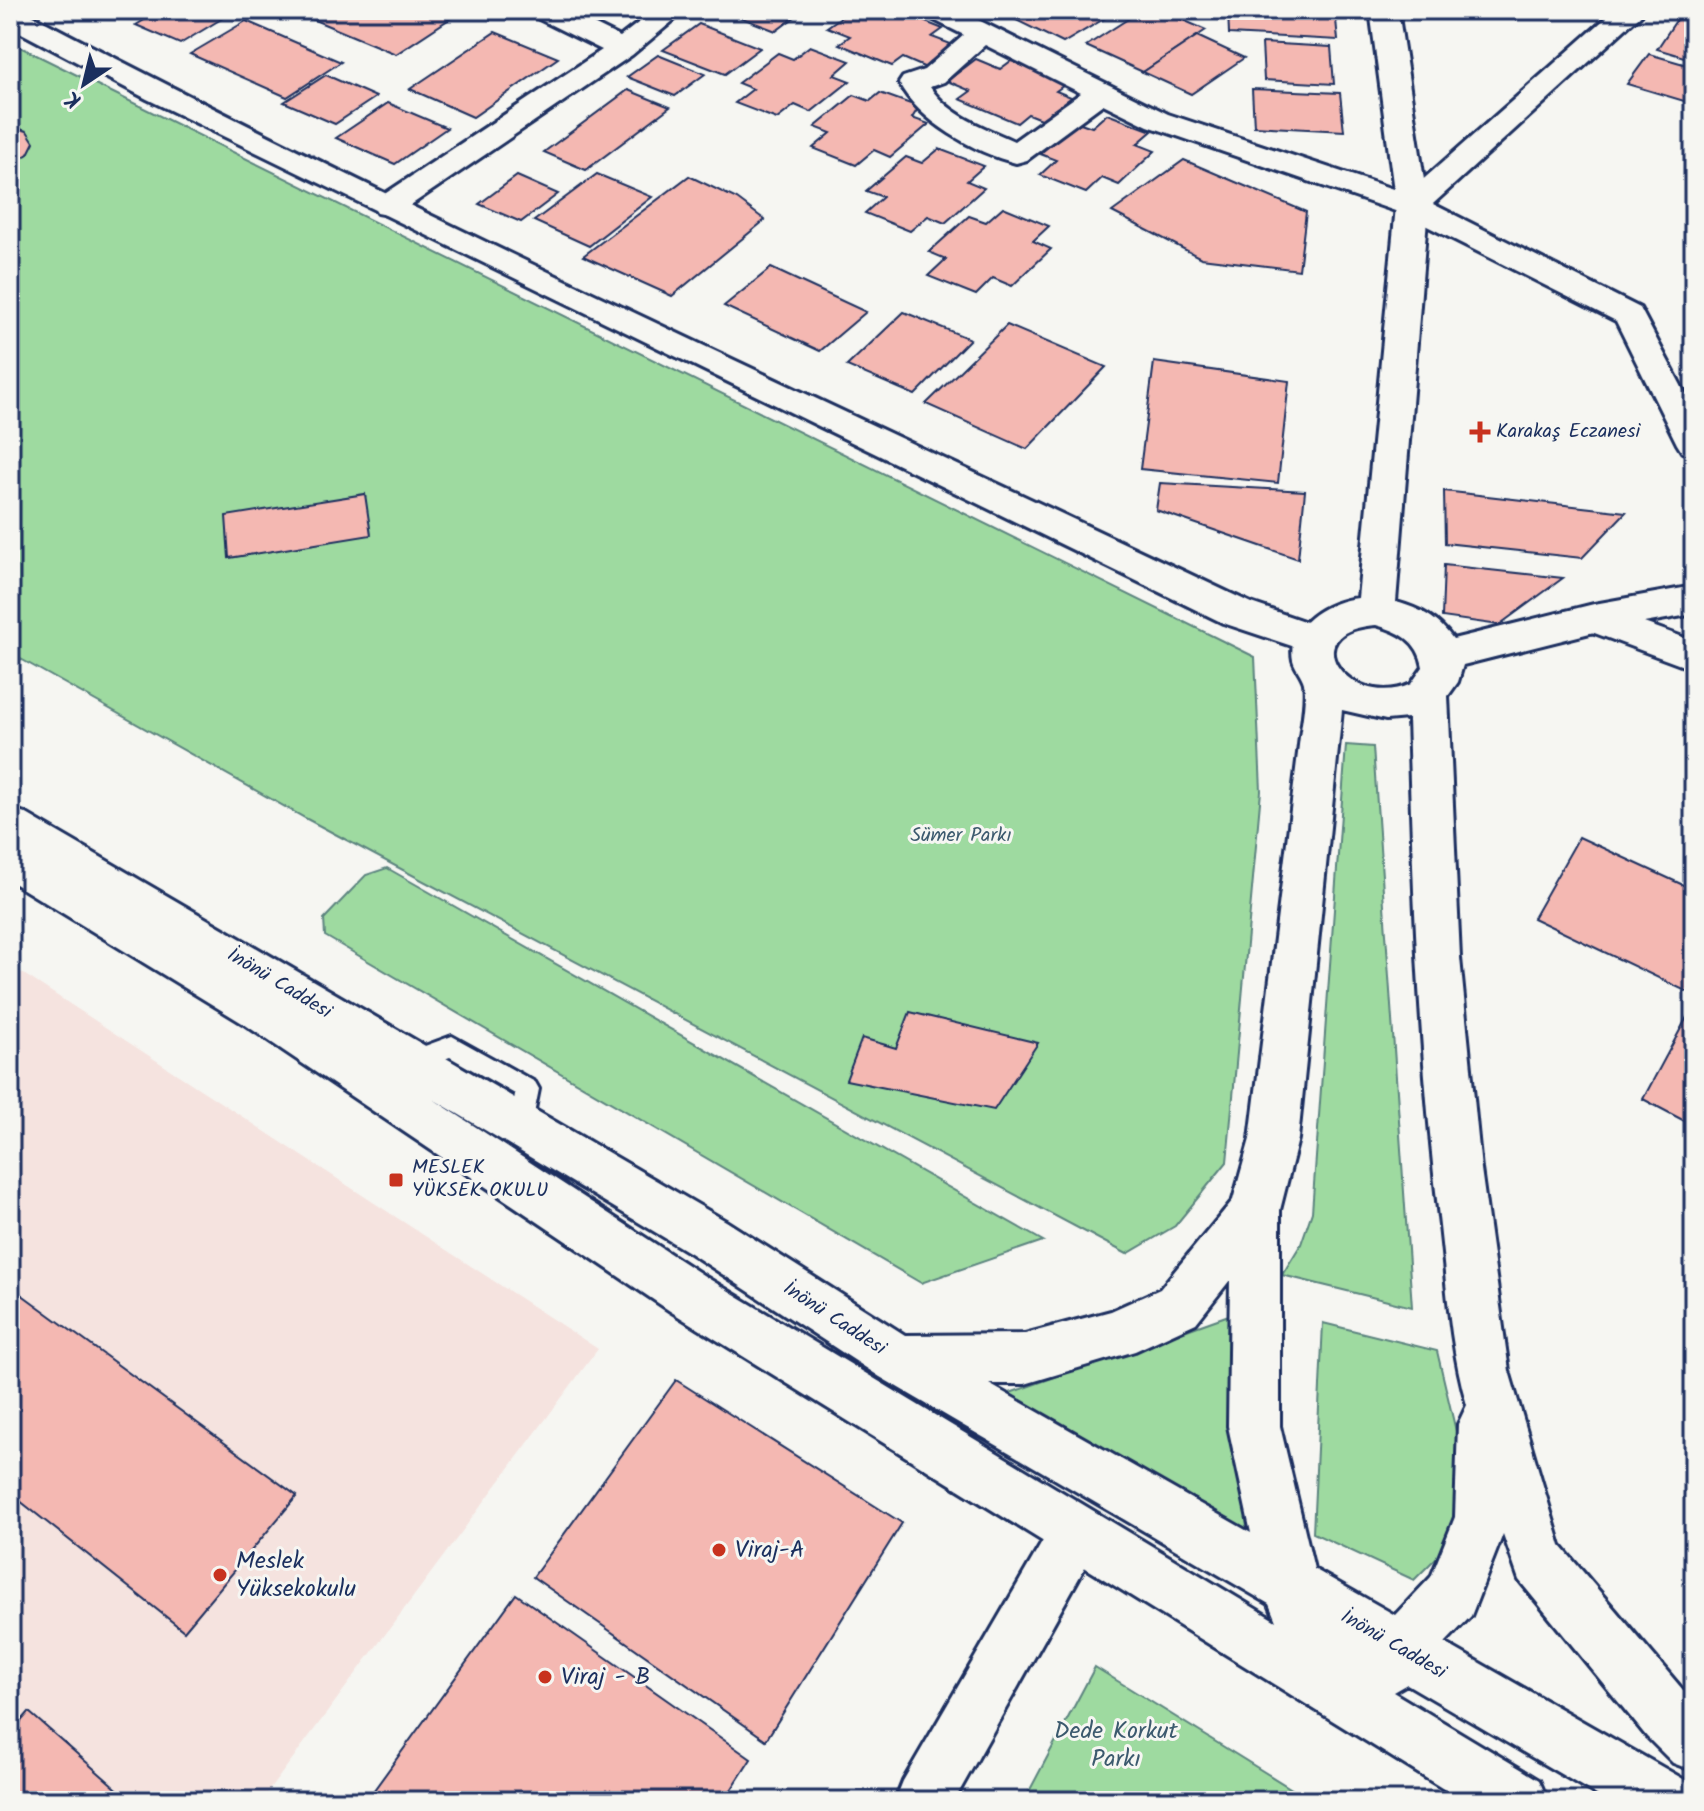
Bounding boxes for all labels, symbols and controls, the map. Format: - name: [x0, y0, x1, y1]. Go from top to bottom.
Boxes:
- north arrow: [44, 44, 124, 124]
- text: K: [58, 80, 89, 116]
- place label: Karakaş Eczanesi: [1496, 416, 1641, 448]
- marker: Karakaş Eczanesi: [1471, 423, 1489, 441]
- park label: Sümer Parkı: [910, 820, 1012, 852]
- street label: İnönü Caddesi: [220, 940, 339, 1029]
- place label: MESLEK YÜKSEK OKULU: [412, 1152, 548, 1207]
- marker: MESLEK YÜKSEK OKULU: [387, 1171, 405, 1189]
- street label: İnönü Caddesi: [776, 1274, 893, 1365]
- place label: Viraj-A: [735, 1531, 804, 1570]
- marker: Viraj-A: [710, 1541, 728, 1559]
- place label: Meslek Yüksekokulu: [236, 1542, 356, 1609]
- marker: Meslek Yüksekokulu: [211, 1566, 229, 1584]
- street label: İnönü Caddesi: [1334, 1602, 1453, 1689]
- place label: Viraj - B: [561, 1658, 650, 1697]
- marker: Viraj - B: [536, 1668, 554, 1686]
- park label: Dede Korkut Parkı: [1054, 1712, 1179, 1779]

